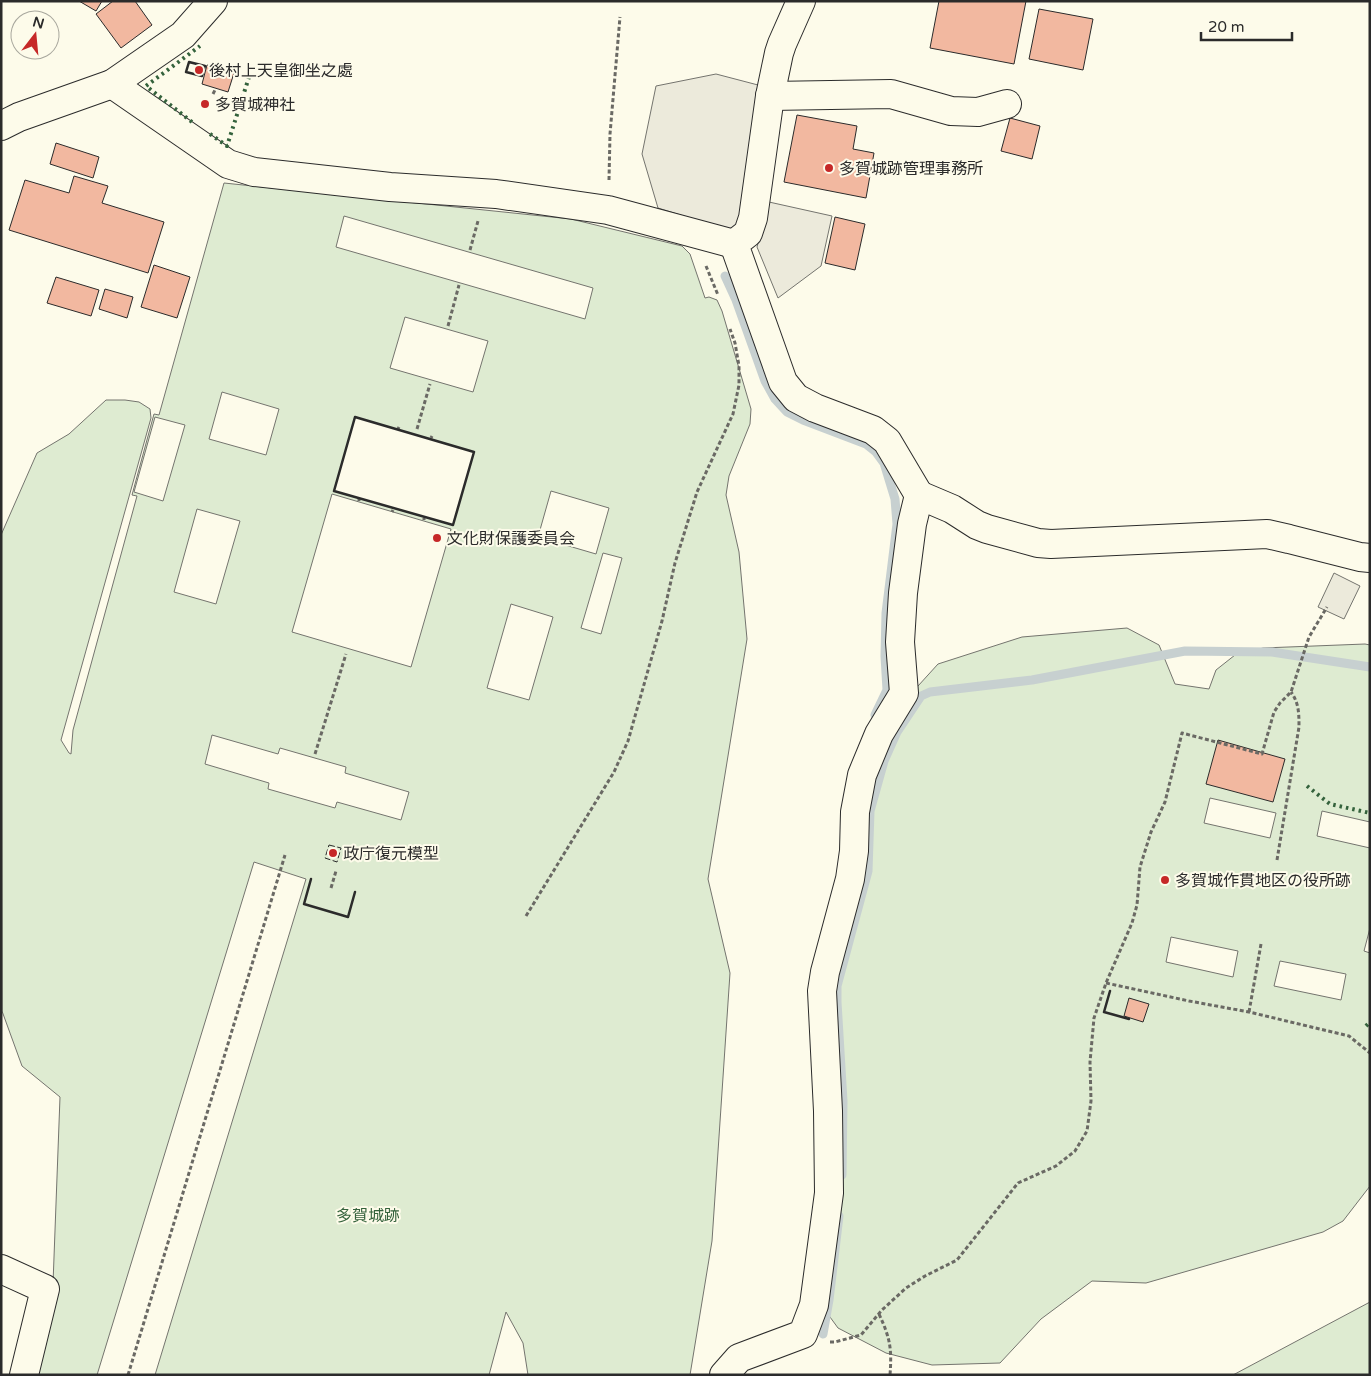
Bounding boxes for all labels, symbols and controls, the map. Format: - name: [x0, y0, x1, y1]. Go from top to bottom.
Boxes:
- north arrow: [10, 10, 60, 60]
- scale bar: [1201, 10, 1292, 42]
- text: N: [31, 13, 46, 33]
- text: 20 m: [1208, 18, 1245, 36]
- place label: 後村上天皇御坐之處: [209, 61, 353, 81]
- marker: 後村上天皇御坐之處: [193, 64, 205, 76]
- place label: 多賀城神社: [215, 95, 295, 115]
- marker: 多賀城神社: [199, 98, 211, 110]
- place label: 多賀城跡管理事務所: [839, 159, 983, 179]
- marker: 多賀城跡管理事務所: [823, 162, 835, 174]
- place label: 文化財保護委員会: [447, 529, 575, 549]
- marker: 文化財保護委員会: [431, 532, 443, 544]
- place label: 政庁復元模型: [343, 844, 439, 864]
- marker: 政庁復元模型: [327, 847, 339, 859]
- place label: 多賀城作貫地区の役所跡: [1175, 871, 1351, 891]
- marker: 多賀城作貫地区の役所跡: [1159, 874, 1171, 886]
- park label: 多賀城跡: [336, 1206, 400, 1226]

